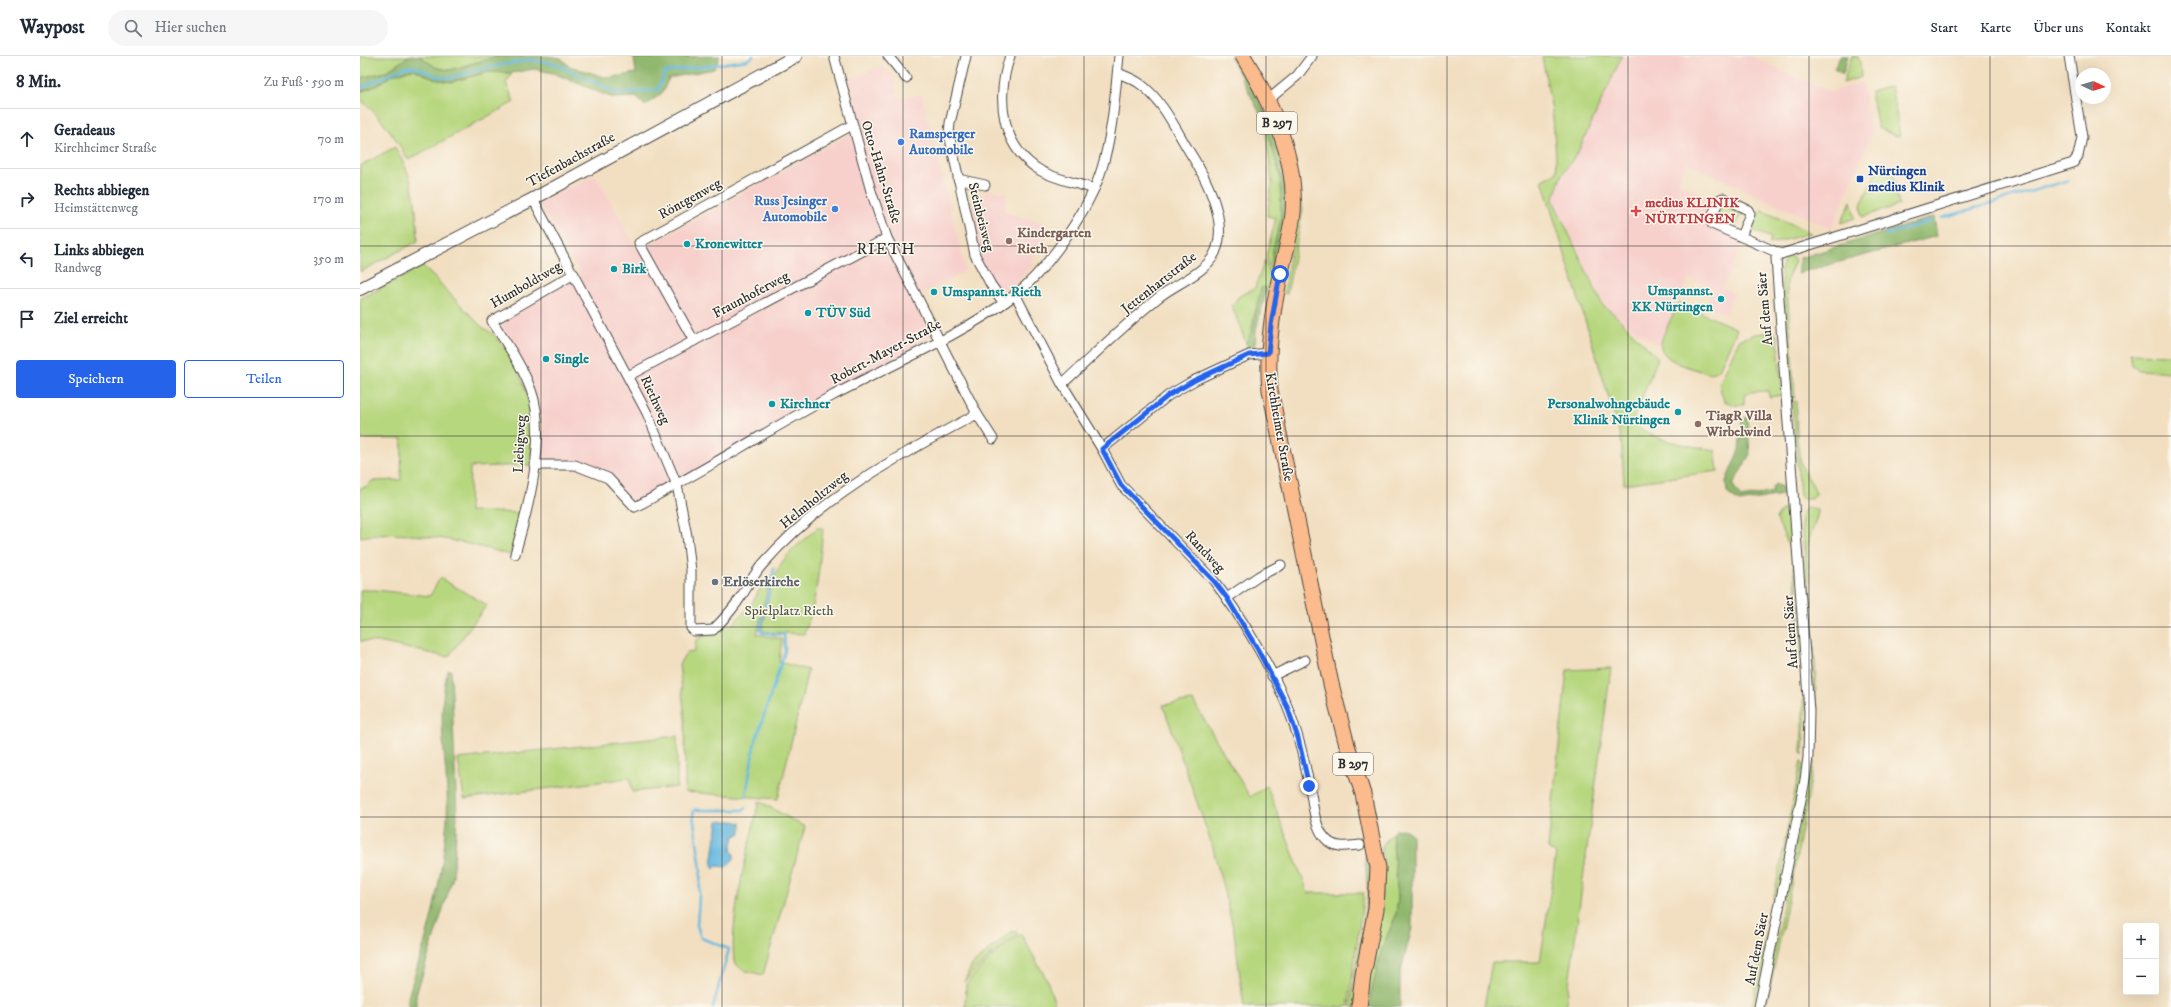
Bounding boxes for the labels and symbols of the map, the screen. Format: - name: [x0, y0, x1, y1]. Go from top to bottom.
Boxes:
- north arrow: [2075, 68, 2111, 104]
- road number: B 297: [1257, 112, 1297, 134]
- street label: Otto-Hahn-Straße: [857, 118, 905, 226]
- place label: Ramsperger Automobile: [908, 125, 976, 159]
- street label: Tiefenbachstraße: [524, 128, 618, 192]
- marker: Ramsperger Automobile: [896, 137, 906, 147]
- place label: Nürtingen medius Klinik: [1868, 162, 1946, 196]
- street label: Röntgenweg: [655, 174, 725, 224]
- marker: Nürtingen medius Klinik: [1855, 174, 1865, 184]
- street label: Steinbeisweg: [964, 181, 998, 254]
- place label: Russ Jesinger Automobile: [754, 192, 828, 226]
- place label: medius KLINIK NÜRTINGEN: [1645, 194, 1740, 228]
- marker: Russ Jesinger Automobile: [830, 204, 840, 214]
- marker: medius KLINIK NÜRTINGEN: [1630, 205, 1642, 217]
- place label: Kindergarten Rieth: [1017, 224, 1092, 258]
- place label: Kronewitter: [695, 235, 763, 253]
- marker: Kindergarten Rieth: [1004, 236, 1014, 246]
- marker: Kronewitter: [682, 239, 692, 249]
- district label: RIETH: [856, 239, 916, 259]
- street label: Jettenhartstraße: [1116, 248, 1200, 319]
- street label: Humboldtweg: [487, 257, 565, 313]
- place label: Birk: [622, 260, 648, 278]
- marker: Birk: [609, 264, 619, 274]
- route start: [1271, 265, 1289, 283]
- street label: Fraunhoferweg: [710, 267, 793, 323]
- street label: Auf dem Säer: [1753, 271, 1777, 347]
- place label: Umspannst. KK Nürtingen: [1632, 282, 1714, 316]
- place label: Umspannst. Rieth: [942, 283, 1042, 301]
- marker: Umspannst. Rieth: [929, 287, 939, 297]
- marker: Umspannst. KK Nürtingen: [1716, 294, 1726, 304]
- place label: TÜV Süd: [815, 304, 871, 322]
- marker: TÜV Süd: [803, 308, 813, 318]
- street label: Robert-Mayer-Straße: [827, 315, 945, 389]
- place label: Single: [554, 350, 589, 368]
- marker: Single: [541, 354, 551, 364]
- street label: Kirchheimer Straße: [1261, 371, 1297, 483]
- street label: Riethweg: [636, 373, 674, 428]
- place label: Kirchner: [780, 395, 831, 413]
- place label: Personalwohngebäude Klinik Nürtingen: [1547, 395, 1671, 429]
- marker: Kirchner: [767, 399, 777, 409]
- marker: Personalwohngebäude Klinik Nürtingen: [1673, 407, 1683, 417]
- place label: TiagR Villa Wirbelwind: [1705, 407, 1773, 441]
- street label: Liebigweg: [509, 414, 531, 474]
- marker: TiagR Villa Wirbelwind: [1693, 419, 1703, 429]
- street label: Helmholtzweg: [776, 467, 852, 533]
- street label: Randweg: [1181, 527, 1229, 577]
- place label: Erlöserkirche: [723, 573, 800, 591]
- marker: Erlöserkirche: [710, 577, 720, 587]
- street label: Auf dem Säer: [1779, 594, 1803, 669]
- park label: Spielplatz Rieth: [744, 602, 834, 620]
- road number: B 297: [1333, 753, 1373, 775]
- route end: [1300, 777, 1318, 795]
- street label: Auf dem Säer: [1741, 910, 1773, 987]

